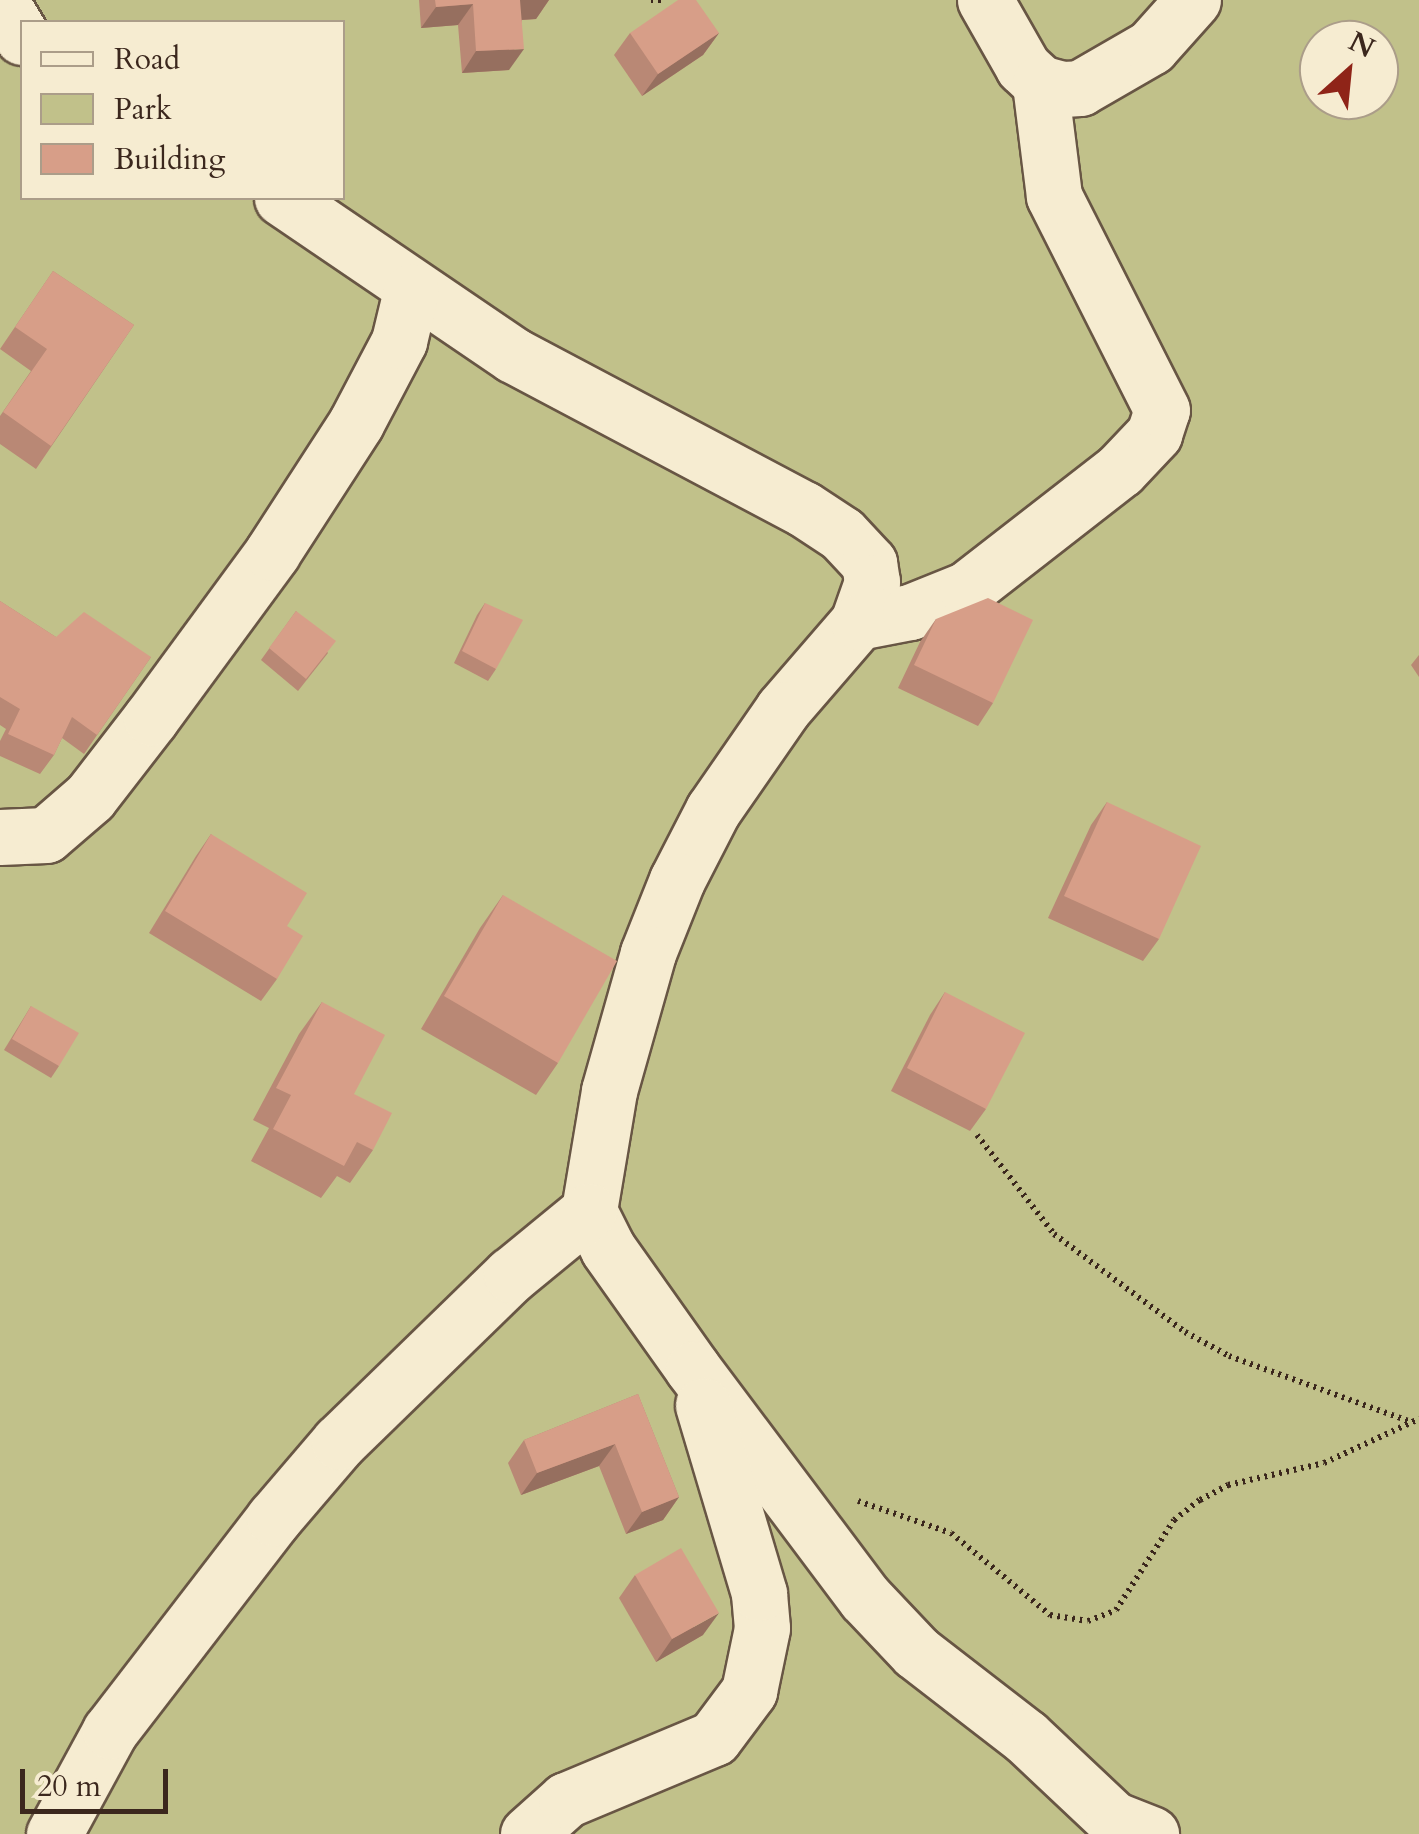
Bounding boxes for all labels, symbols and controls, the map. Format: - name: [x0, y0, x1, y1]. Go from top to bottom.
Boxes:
- legend: [20, 20, 345, 200]
- north arrow: [1299, 20, 1399, 120]
- text: N: [1342, 23, 1381, 67]
- text: Road: [114, 39, 180, 80]
- text: Park: [114, 89, 172, 130]
- text: Building: [114, 139, 225, 180]
- scale bar: [25, 1749, 172, 1811]
- text: 20 m: [37, 1766, 101, 1807]

